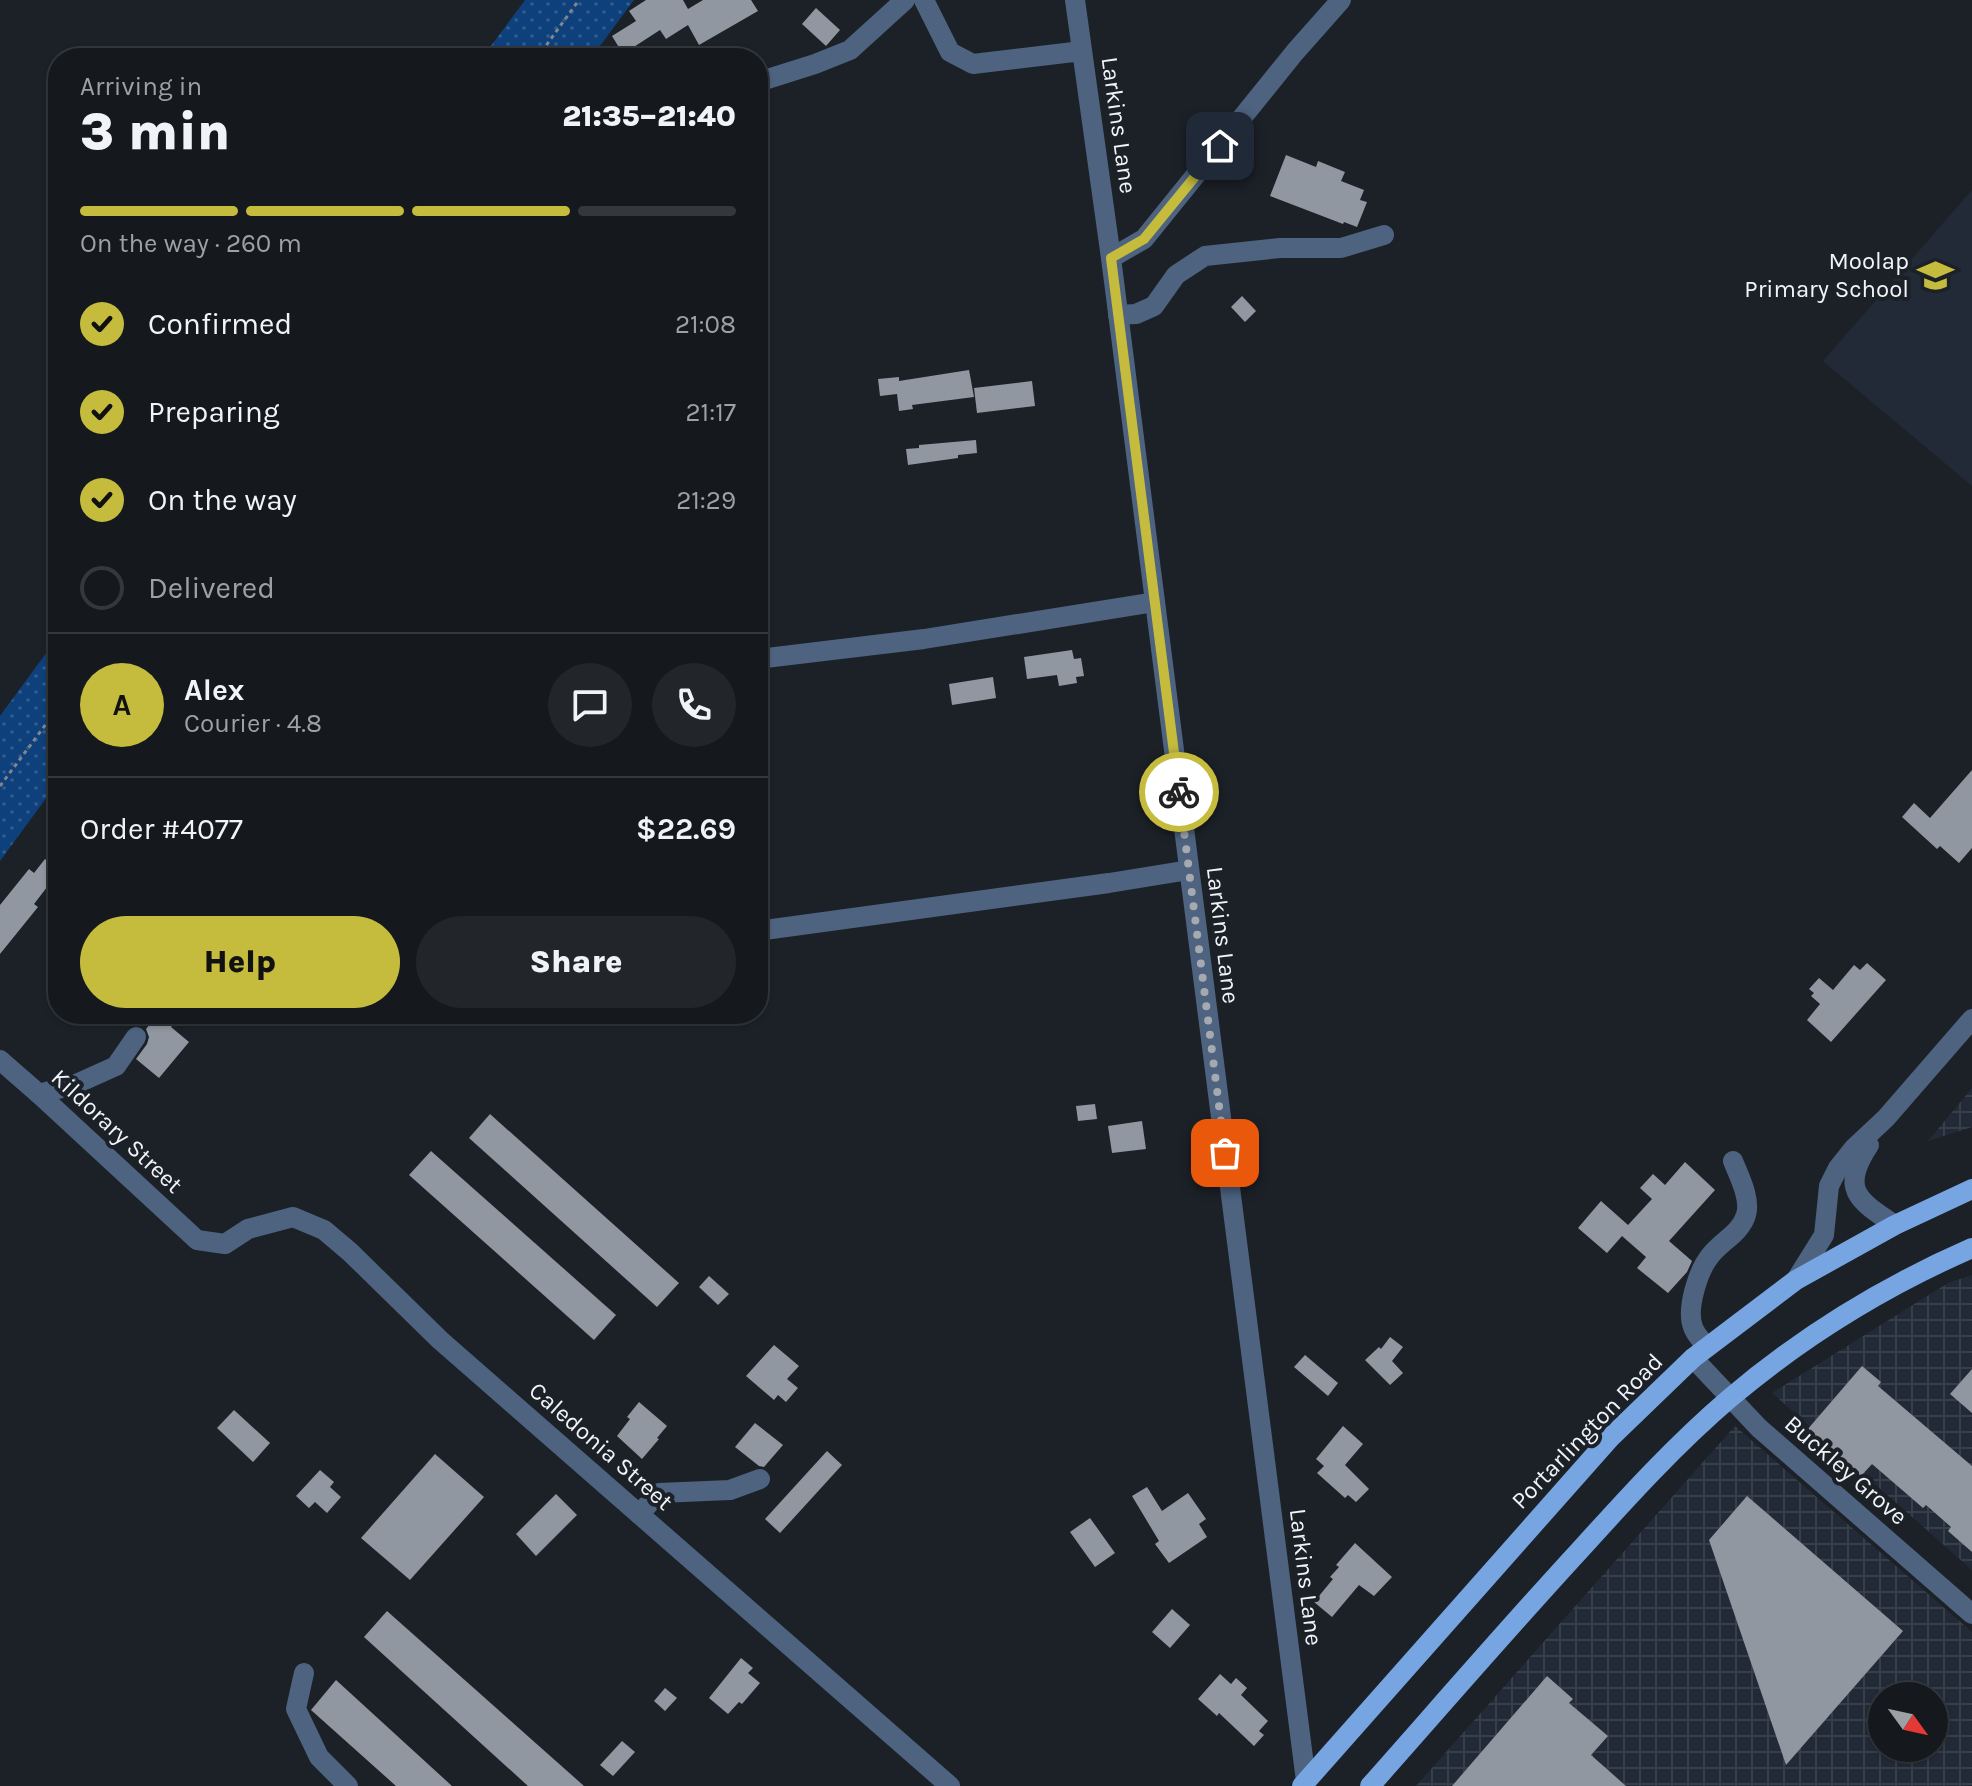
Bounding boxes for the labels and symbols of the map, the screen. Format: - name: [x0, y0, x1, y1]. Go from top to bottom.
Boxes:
- street label: Larkins Lane: [1096, 55, 1142, 195]
- pin: [1186, 112, 1254, 180]
- place label: Moolap Primary School: [1744, 247, 1909, 303]
- school or university icon: Moolap Primary School: [1916, 256, 1954, 294]
- courier: [1139, 752, 1219, 832]
- street label: Larkins Lane: [1201, 865, 1245, 1005]
- street label: Kildorary Street: [46, 1063, 188, 1199]
- pin: [1191, 1119, 1259, 1187]
- street label: Portarlington Road: [1506, 1347, 1668, 1515]
- street label: Caledonia Street: [524, 1376, 678, 1516]
- street label: Buckley Grove: [1779, 1409, 1913, 1531]
- street label: Larkins Lane: [1284, 1507, 1328, 1647]
- north arrow: [1868, 1682, 1948, 1762]

